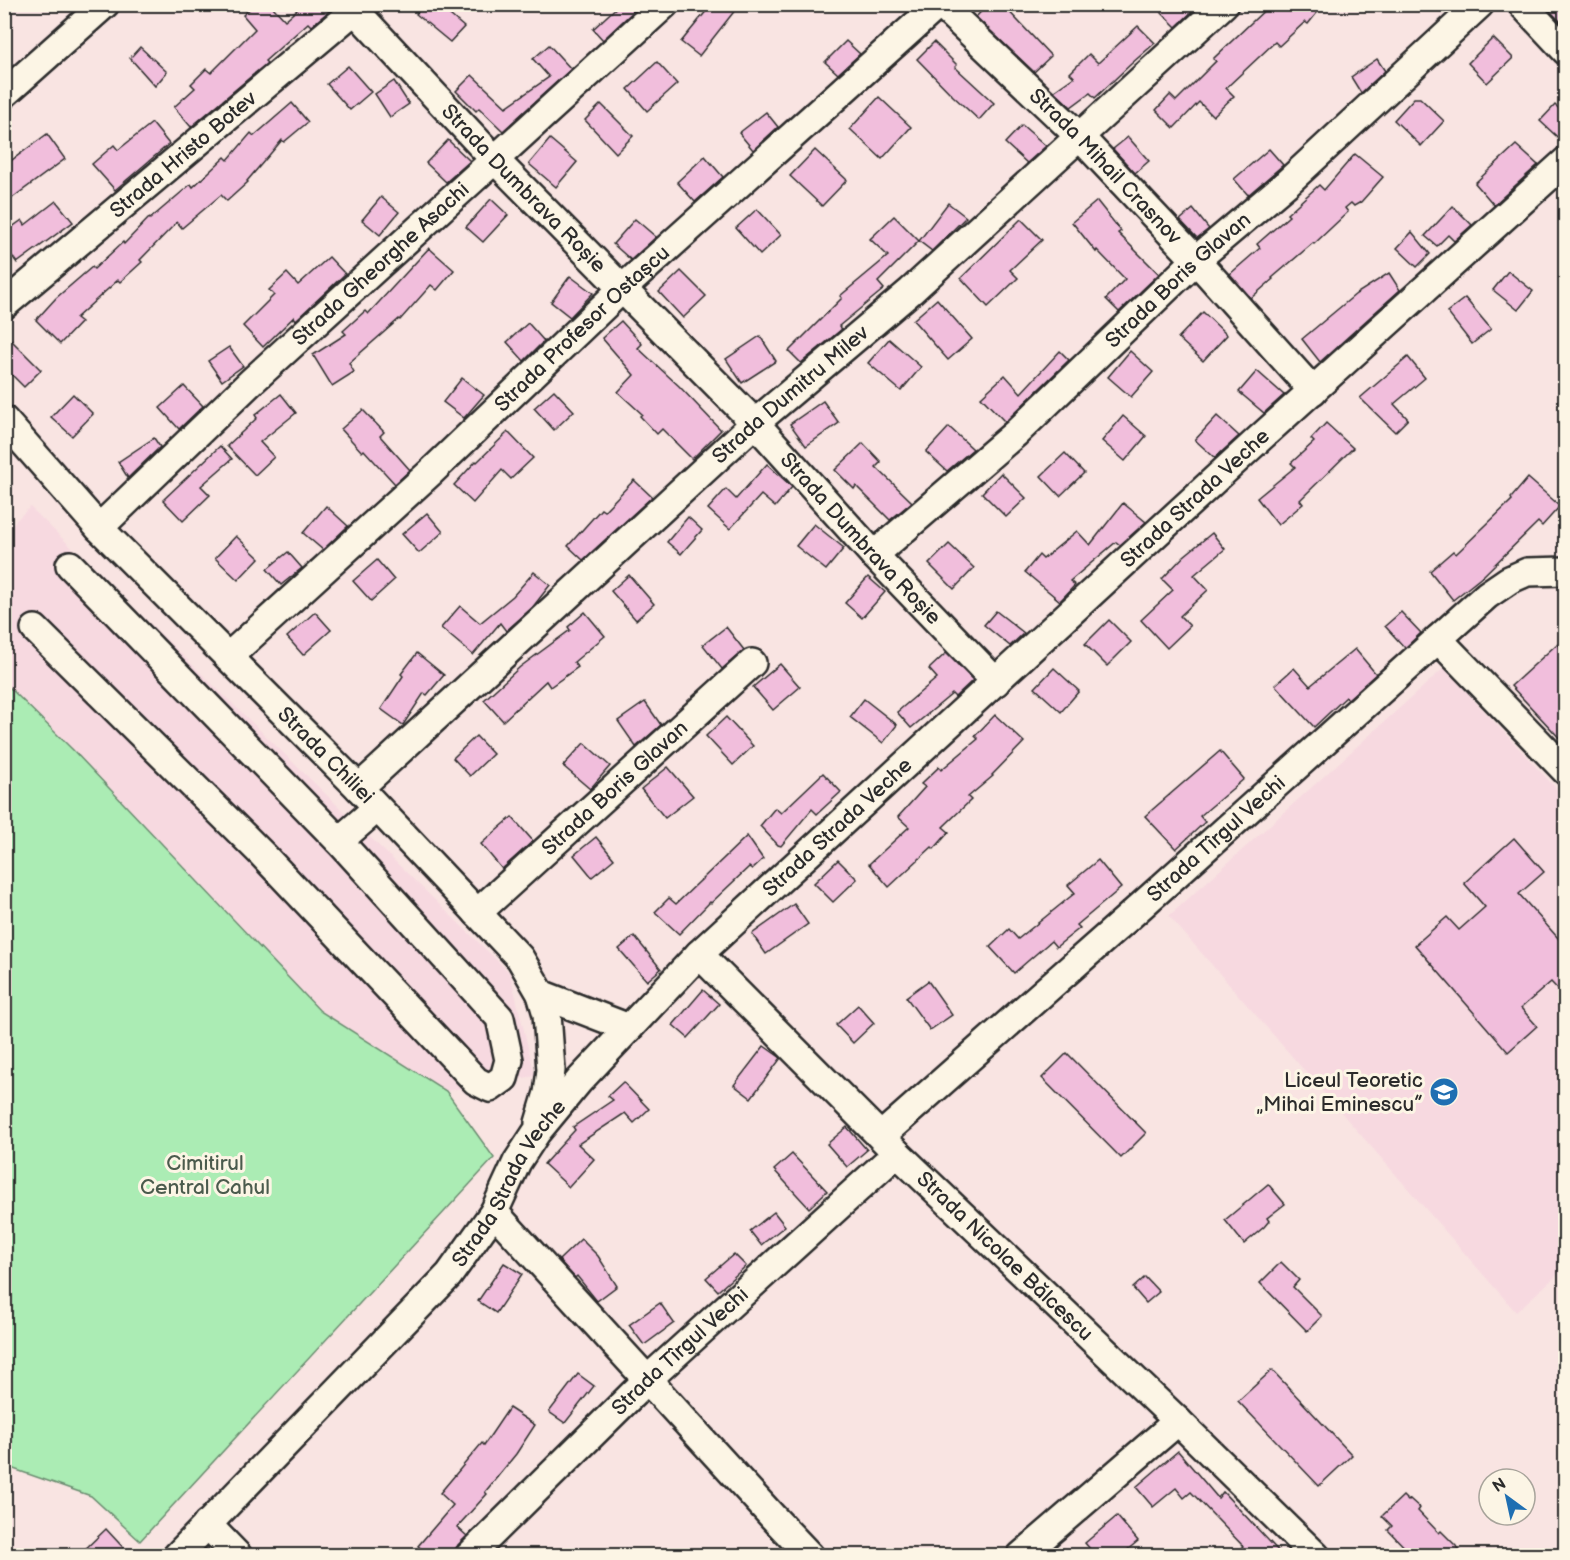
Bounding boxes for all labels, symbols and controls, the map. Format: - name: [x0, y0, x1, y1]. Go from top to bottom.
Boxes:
- street label: Strada Mihail Crasnov: [1024, 83, 1187, 250]
- street label: Strada Hristo Botev: [105, 85, 263, 224]
- street label: Strada Dumbrava Roșie: [436, 99, 611, 278]
- street label: Strada Gheorghe Asachi: [287, 177, 474, 351]
- street label: Strada Boris Glavan: [1100, 207, 1256, 353]
- street label: Strada Profesor Ostașcu: [490, 240, 675, 417]
- street label: Strada Dumitru Milev: [707, 320, 875, 469]
- street label: Strada Strada Veche: [1115, 424, 1275, 573]
- street label: Strada Dumbrava Roșie: [775, 448, 946, 630]
- street label: Strada Chiliei: [272, 702, 379, 809]
- street label: Strada Boris Glavan: [537, 716, 693, 861]
- street label: Strada Strada Veche: [758, 753, 917, 902]
- street label: Strada Tîrgul Vechi: [1142, 770, 1291, 907]
- place label: Liceul Teoretic „Mihai Eminescu”: [1256, 1068, 1423, 1117]
- school or university icon: Liceul Teoretic „Mihai Eminescu”: [1428, 1076, 1460, 1108]
- street label: Strada Strada Veche: [447, 1095, 571, 1272]
- park label: Cimitirul Central Cahul: [140, 1151, 270, 1200]
- street label: Strada Nicolae Bălcescu: [911, 1167, 1098, 1346]
- street label: Strada Tîrgul Vechi: [607, 1282, 754, 1421]
- north arrow: [1477, 1467, 1537, 1527]
- text: N: [1489, 1474, 1510, 1497]

